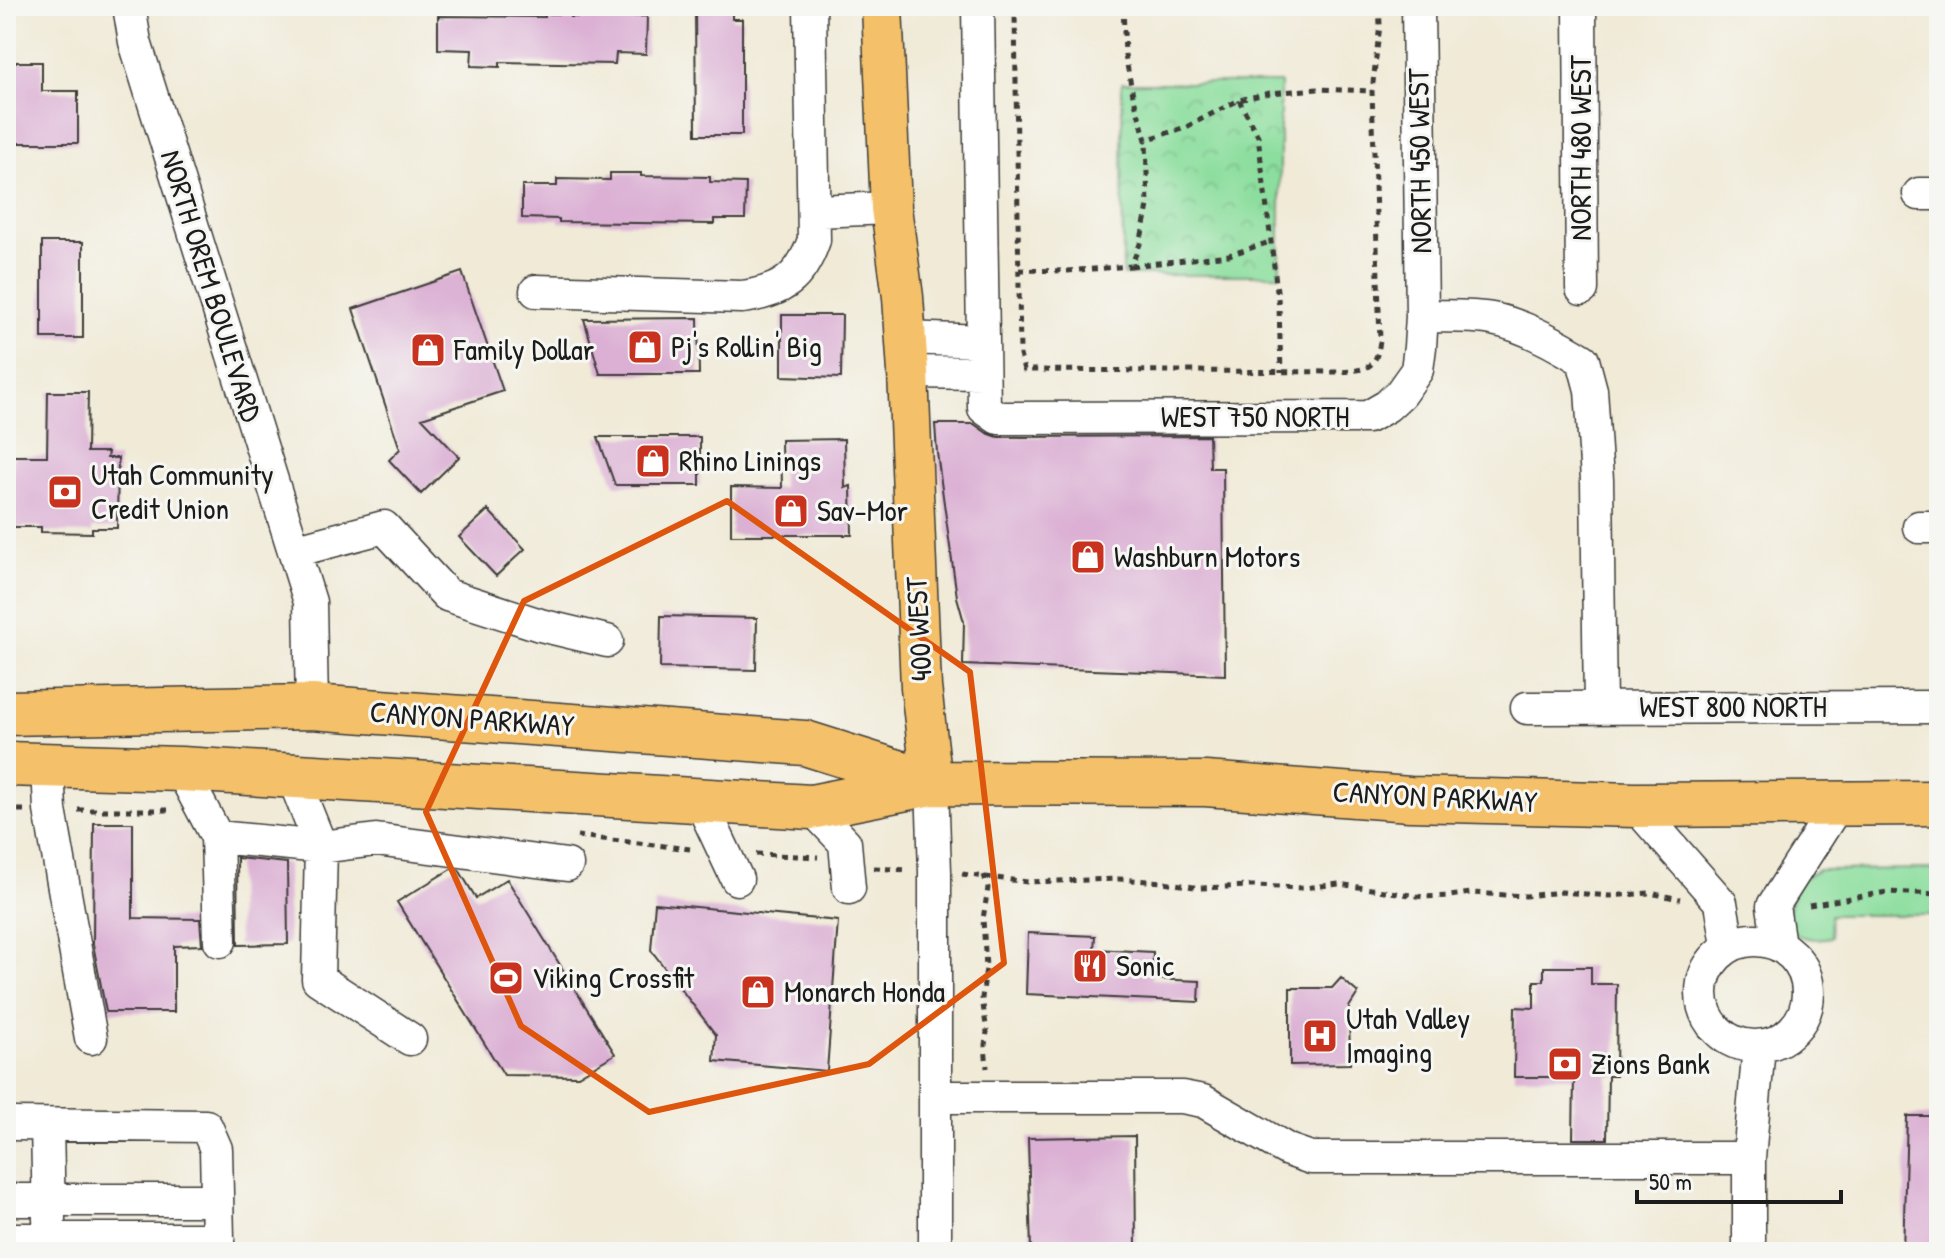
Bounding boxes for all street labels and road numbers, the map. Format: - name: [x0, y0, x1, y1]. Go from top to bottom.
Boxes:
- street label: NORTH 480 WEST: [1560, 54, 1600, 241]
- street label: NORTH 450 WEST: [1397, 67, 1441, 254]
- street label: NORTH OREM BOULEVARD: [152, 145, 272, 427]
- street label: WEST 750 NORTH: [1161, 396, 1349, 436]
- street label: 400 WEST: [895, 575, 941, 682]
- street label: WEST 800 NORTH: [1639, 686, 1827, 726]
- street label: CANYON PARKWAY: [369, 691, 576, 745]
- street label: CANYON PARKWAY: [1332, 771, 1538, 821]

